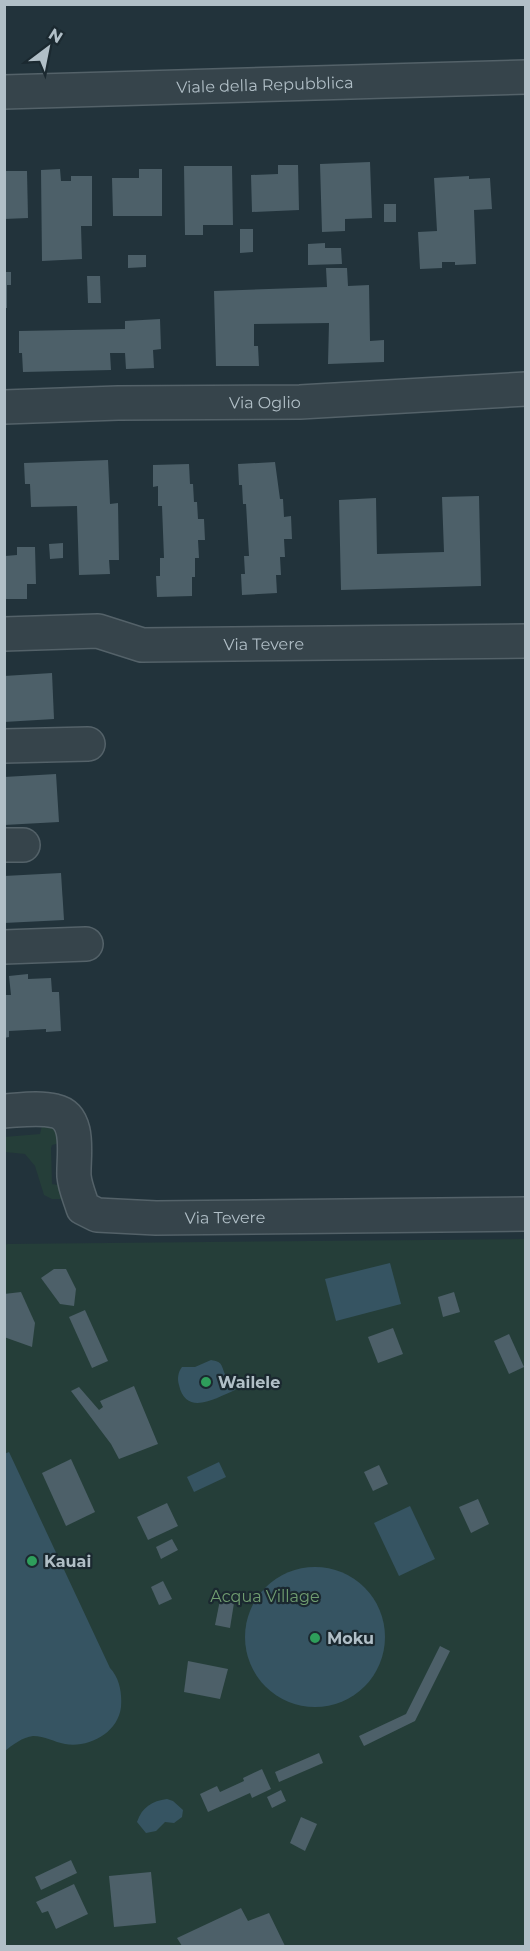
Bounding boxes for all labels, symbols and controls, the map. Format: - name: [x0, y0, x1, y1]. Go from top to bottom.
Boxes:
- north arrow: [18, 18, 78, 78]
- text: N: [45, 24, 66, 47]
- street label: Viale della Repubblica: [176, 72, 354, 97]
- street label: Via Oglio: [229, 392, 301, 412]
- street label: Via Tevere: [223, 634, 304, 654]
- street label: Via Tevere: [185, 1207, 266, 1227]
- place label: Wailele: [218, 1373, 280, 1392]
- marker: Wailele: [199, 1375, 213, 1389]
- place label: Kauai: [44, 1552, 91, 1571]
- marker: Kauai: [25, 1554, 39, 1568]
- park label: Acqua Village: [210, 1587, 320, 1606]
- place label: Moku: [327, 1629, 374, 1648]
- marker: Moku: [308, 1631, 322, 1645]

